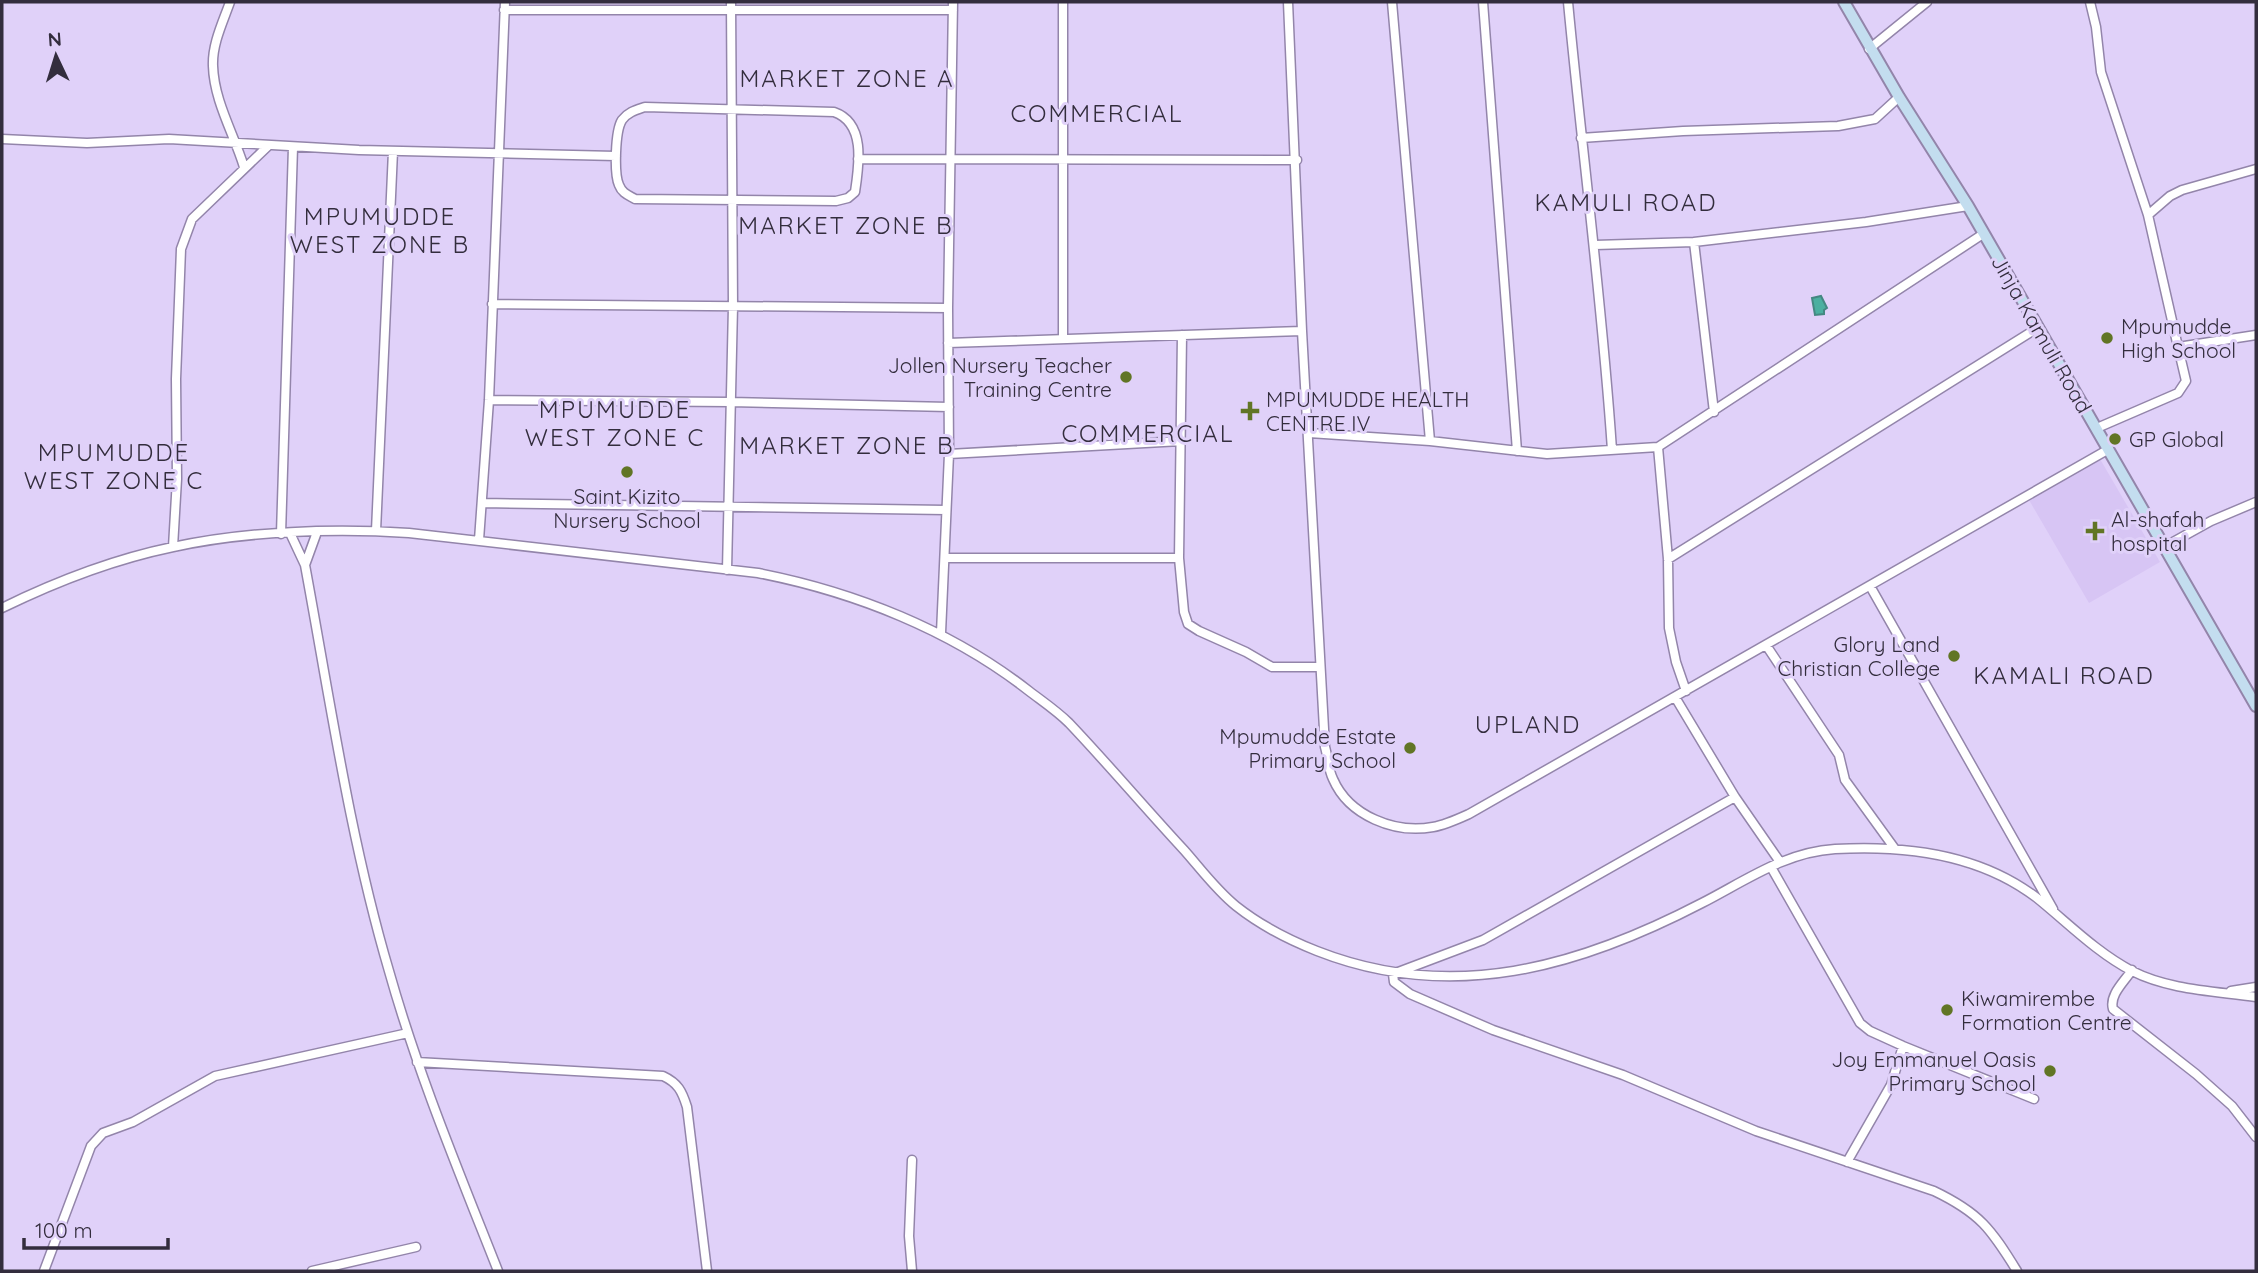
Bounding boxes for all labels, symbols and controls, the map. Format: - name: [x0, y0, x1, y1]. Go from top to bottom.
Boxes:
- north arrow: [21, 21, 91, 91]
- text: N: [47, 27, 63, 51]
- district label: MARKET ZONE A: [739, 63, 955, 93]
- district label: COMMERCIAL: [1010, 98, 1184, 128]
- district label: KAMULI ROAD: [1535, 187, 1717, 217]
- district label: MPUMUDDE WEST ZONE B: [290, 201, 470, 259]
- district label: MARKET ZONE B: [738, 210, 954, 240]
- street label: Jinja Kamuli Road: [1986, 250, 2098, 418]
- place label: Mpumudde High School: [2121, 313, 2236, 363]
- marker: Mpumudde High School: [2099, 330, 2115, 346]
- place label: Jollen Nursery Teacher Training Centre: [888, 352, 1112, 402]
- marker: Jollen Nursery Teacher Training Centre: [1118, 369, 1134, 385]
- place label: MPUMUDDE HEALTH CENTRE IV: [1266, 386, 1469, 436]
- district label: MPUMUDDE WEST ZONE C: [525, 394, 705, 452]
- marker: MPUMUDDE HEALTH CENTRE IV: [1240, 401, 1260, 421]
- district label: COMMERCIAL: [1061, 418, 1235, 448]
- place label: GP Global: [2129, 426, 2224, 452]
- district label: MARKET ZONE B: [739, 430, 955, 460]
- marker: GP Global: [2107, 431, 2123, 447]
- district label: MPUMUDDE WEST ZONE C: [24, 437, 204, 495]
- marker: Saint Kizito Nursery School: [619, 464, 635, 480]
- place label: Saint Kizito Nursery School: [553, 483, 701, 533]
- place label: Al-shafah hospital: [2111, 506, 2204, 556]
- marker: Al-shafah hospital: [2085, 521, 2105, 541]
- place label: Glory Land Christian College: [1778, 631, 1940, 681]
- marker: Glory Land Christian College: [1946, 648, 1962, 664]
- district label: KAMALI ROAD: [1973, 660, 2155, 690]
- district label: UPLAND: [1475, 709, 1581, 739]
- place label: Mpumudde Estate Primary School: [1219, 723, 1396, 773]
- marker: Mpumudde Estate Primary School: [1402, 740, 1418, 756]
- place label: Kiwamirembe Formation Centre: [1961, 985, 2132, 1035]
- marker: Kiwamirembe Formation Centre: [1939, 1002, 1955, 1018]
- place label: Joy Emmanuel Oasis Primary School: [1831, 1046, 2036, 1096]
- marker: Joy Emmanuel Oasis Primary School: [2042, 1063, 2058, 1079]
- scale bar: [24, 1206, 168, 1250]
- text: 100 m: [35, 1217, 93, 1243]

